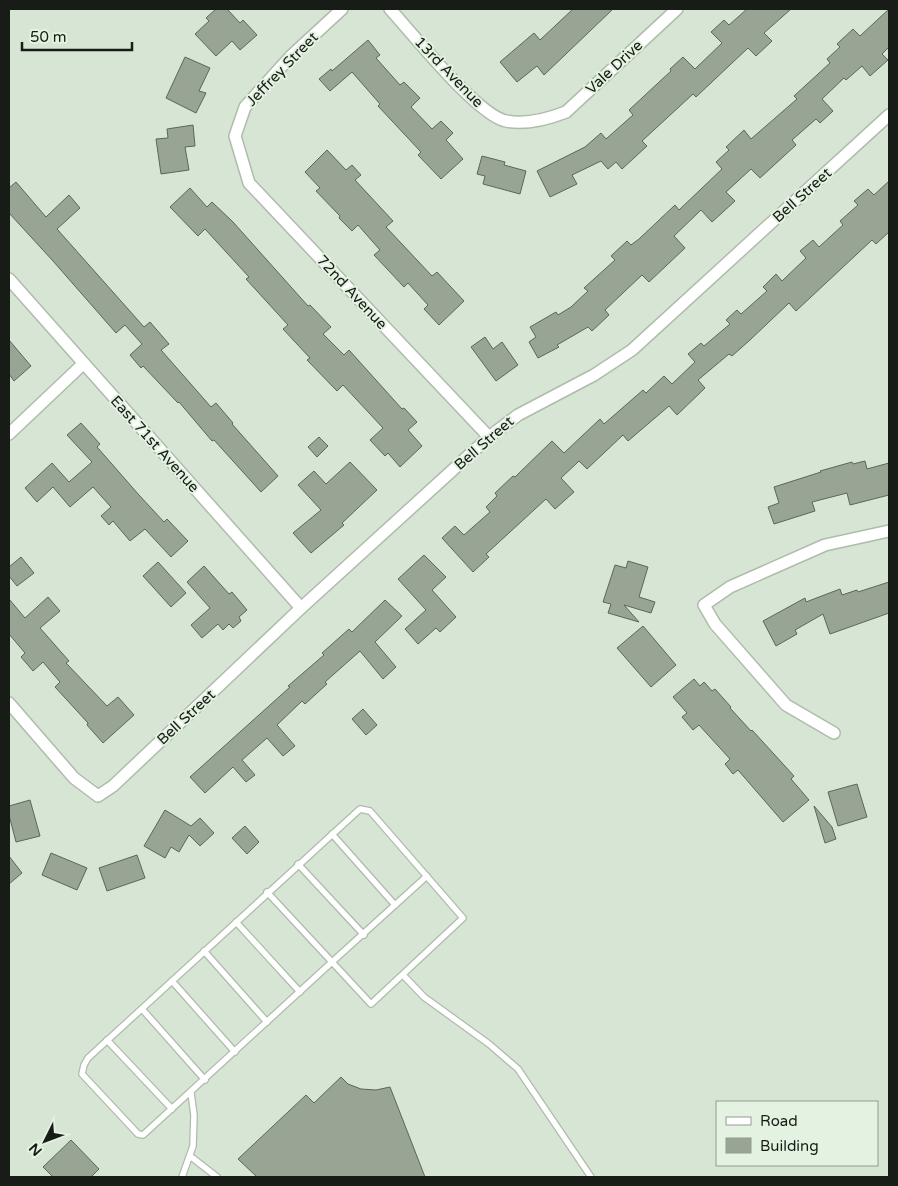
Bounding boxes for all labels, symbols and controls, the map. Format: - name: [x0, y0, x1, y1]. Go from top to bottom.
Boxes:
- scale bar: [22, 20, 132, 52]
- text: 50 m: [30, 28, 67, 46]
- street label: Jeffrey Street: [242, 28, 322, 110]
- street label: 13rd Avenue: [411, 33, 487, 111]
- street label: Vale Drive: [582, 36, 646, 98]
- street label: Bell Street: [769, 164, 835, 226]
- street label: 72nd Avenue: [313, 251, 391, 333]
- street label: East 71st Avenue: [107, 392, 203, 496]
- street label: Bell Street: [451, 412, 518, 474]
- street label: Bell Street: [153, 685, 219, 748]
- legend: [716, 1101, 878, 1166]
- text: Road: [760, 1112, 798, 1130]
- north arrow: [20, 1116, 70, 1166]
- text: Building: [760, 1137, 819, 1155]
- text: N: [26, 1139, 46, 1159]

